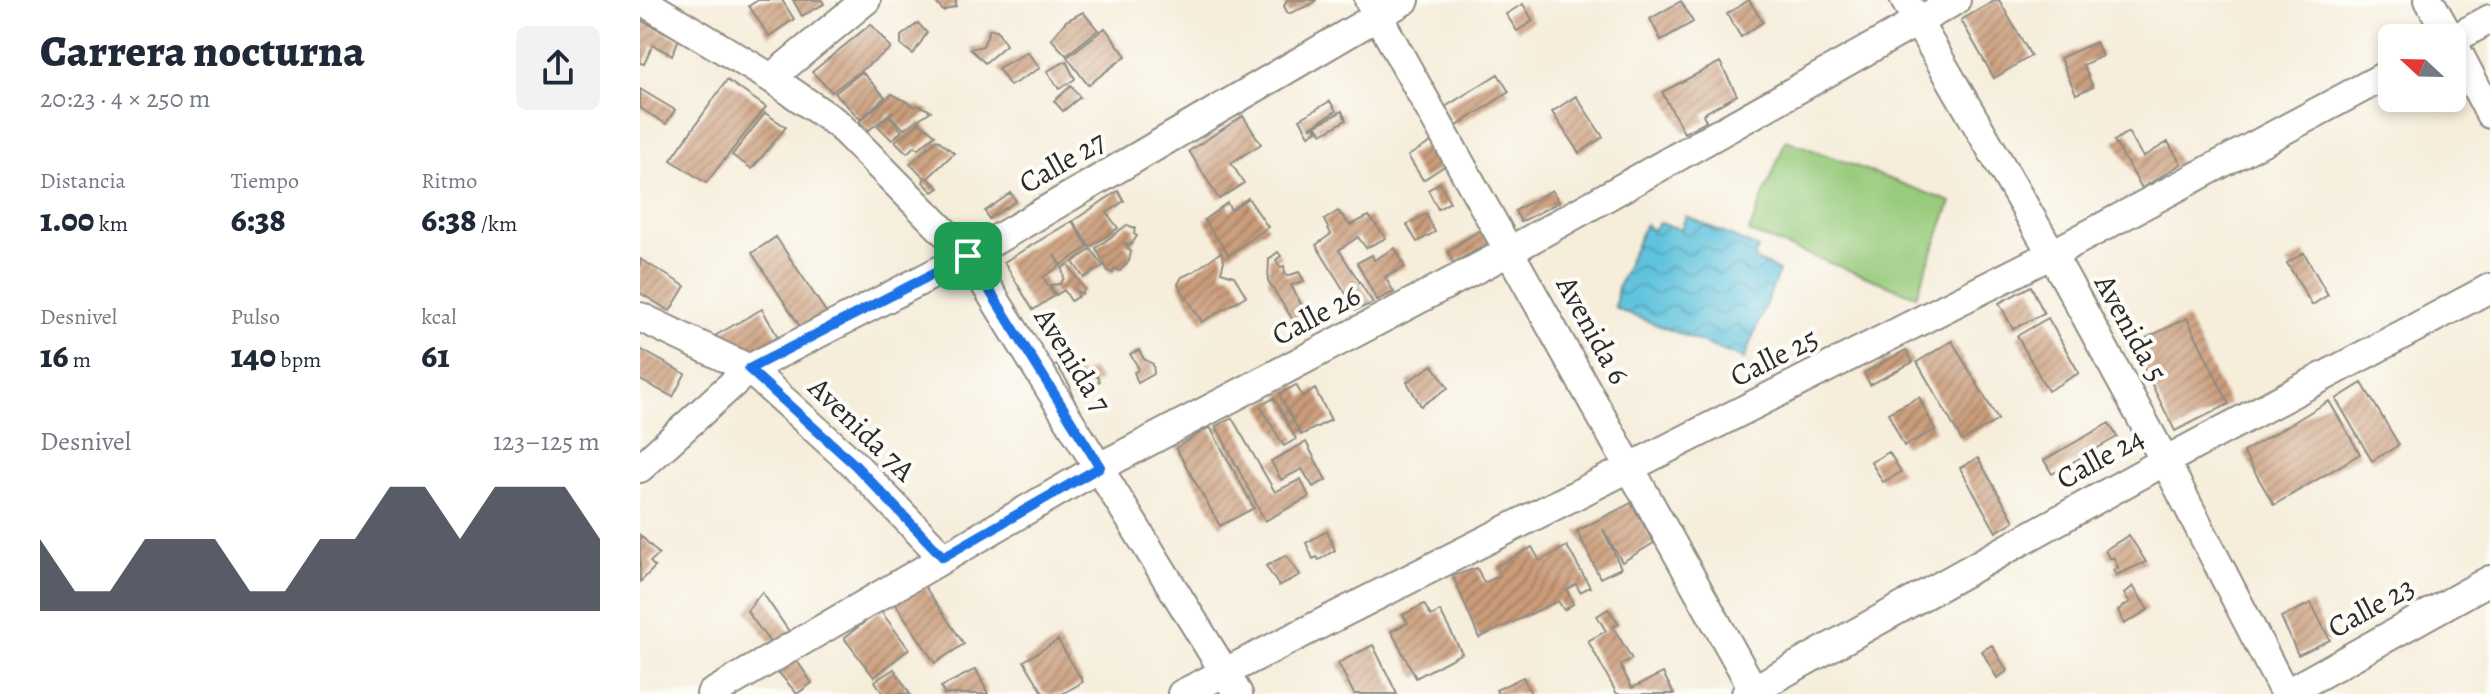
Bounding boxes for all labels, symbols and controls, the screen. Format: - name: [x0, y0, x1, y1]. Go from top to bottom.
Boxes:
- text: Carrera nocturna: [40, 21, 365, 81]
- north arrow: [2378, 24, 2466, 112]
- map controls: [2378, 24, 2466, 112]
- button: share: [516, 26, 600, 110]
- text: 20:23 · 4 × 250 m: [40, 81, 210, 116]
- street label: Calle 27: [1011, 121, 1113, 203]
- text: Distancia: [40, 166, 126, 196]
- text: Tiempo: [231, 166, 299, 196]
- text: Ritmo: [421, 166, 477, 196]
- text: 1.00: [40, 196, 94, 243]
- text: 6:38: [231, 196, 286, 243]
- text: 6:38: [421, 196, 477, 243]
- text: km: [94, 209, 128, 239]
- text: /km: [477, 209, 517, 239]
- pin: [934, 222, 1002, 290]
- icon: arrive: [946, 234, 990, 278]
- street label: Avenida 5: [2085, 266, 2177, 389]
- street label: Avenida 6: [1546, 268, 1639, 391]
- street label: Calle 26: [1265, 275, 1367, 355]
- street label: Avenida 7: [1025, 299, 1121, 420]
- text: Desnivel: [40, 302, 117, 332]
- text: Pulso: [231, 302, 280, 332]
- text: kcal: [421, 302, 457, 332]
- street label: Calle 25: [1723, 318, 1825, 396]
- text: 16: [40, 332, 68, 379]
- text: 140: [231, 332, 276, 379]
- text: 61: [421, 332, 450, 379]
- text: m: [68, 345, 91, 375]
- text: bpm: [276, 345, 321, 375]
- street label: Avenida 7A: [799, 367, 925, 490]
- street label: Calle 24: [2049, 418, 2151, 498]
- text: Desnivel: [40, 424, 131, 459]
- text: 123–125 m: [493, 424, 600, 459]
- street label: Calle 23: [2320, 567, 2422, 647]

